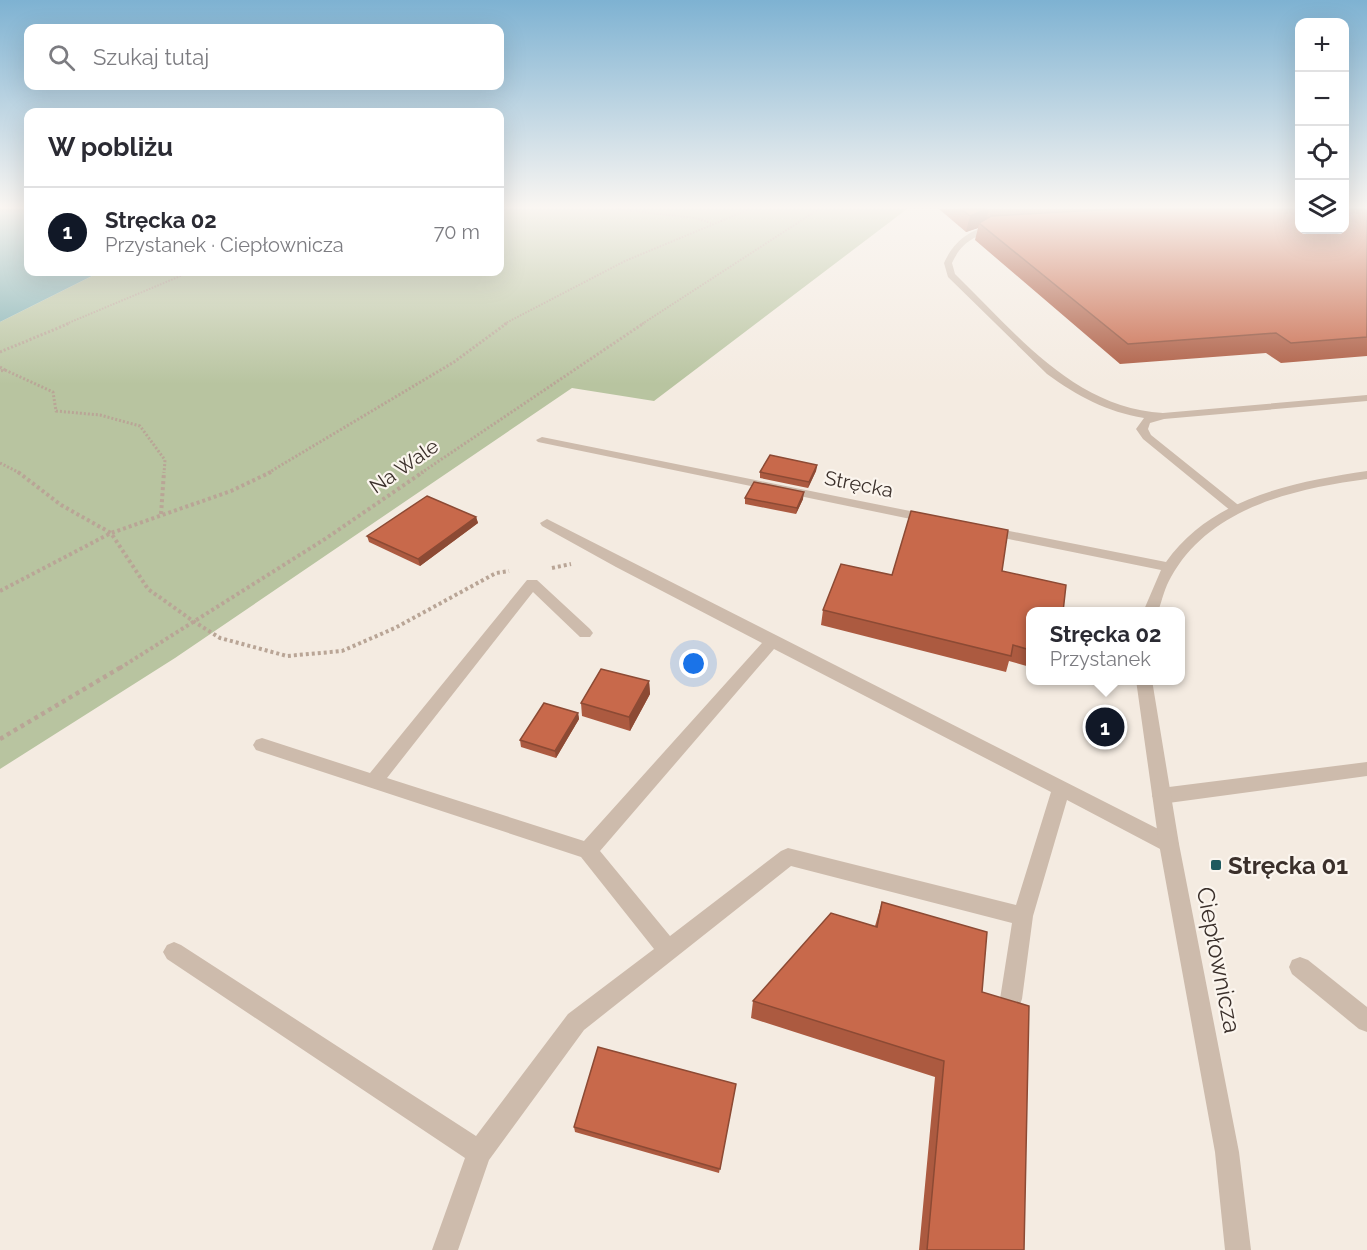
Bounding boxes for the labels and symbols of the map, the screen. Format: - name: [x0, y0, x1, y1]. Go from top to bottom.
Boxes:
- street label: Na Wale: [365, 433, 443, 498]
- street label: Stręcka: [823, 466, 895, 502]
- your location: [679, 649, 708, 678]
- pin: 1: [1086, 704, 1124, 750]
- place label: Stręcka 01: [1228, 851, 1348, 880]
- marker: Stręcka 01: [1209, 858, 1223, 872]
- street label: Ciepłownicza: [1191, 884, 1247, 1036]

